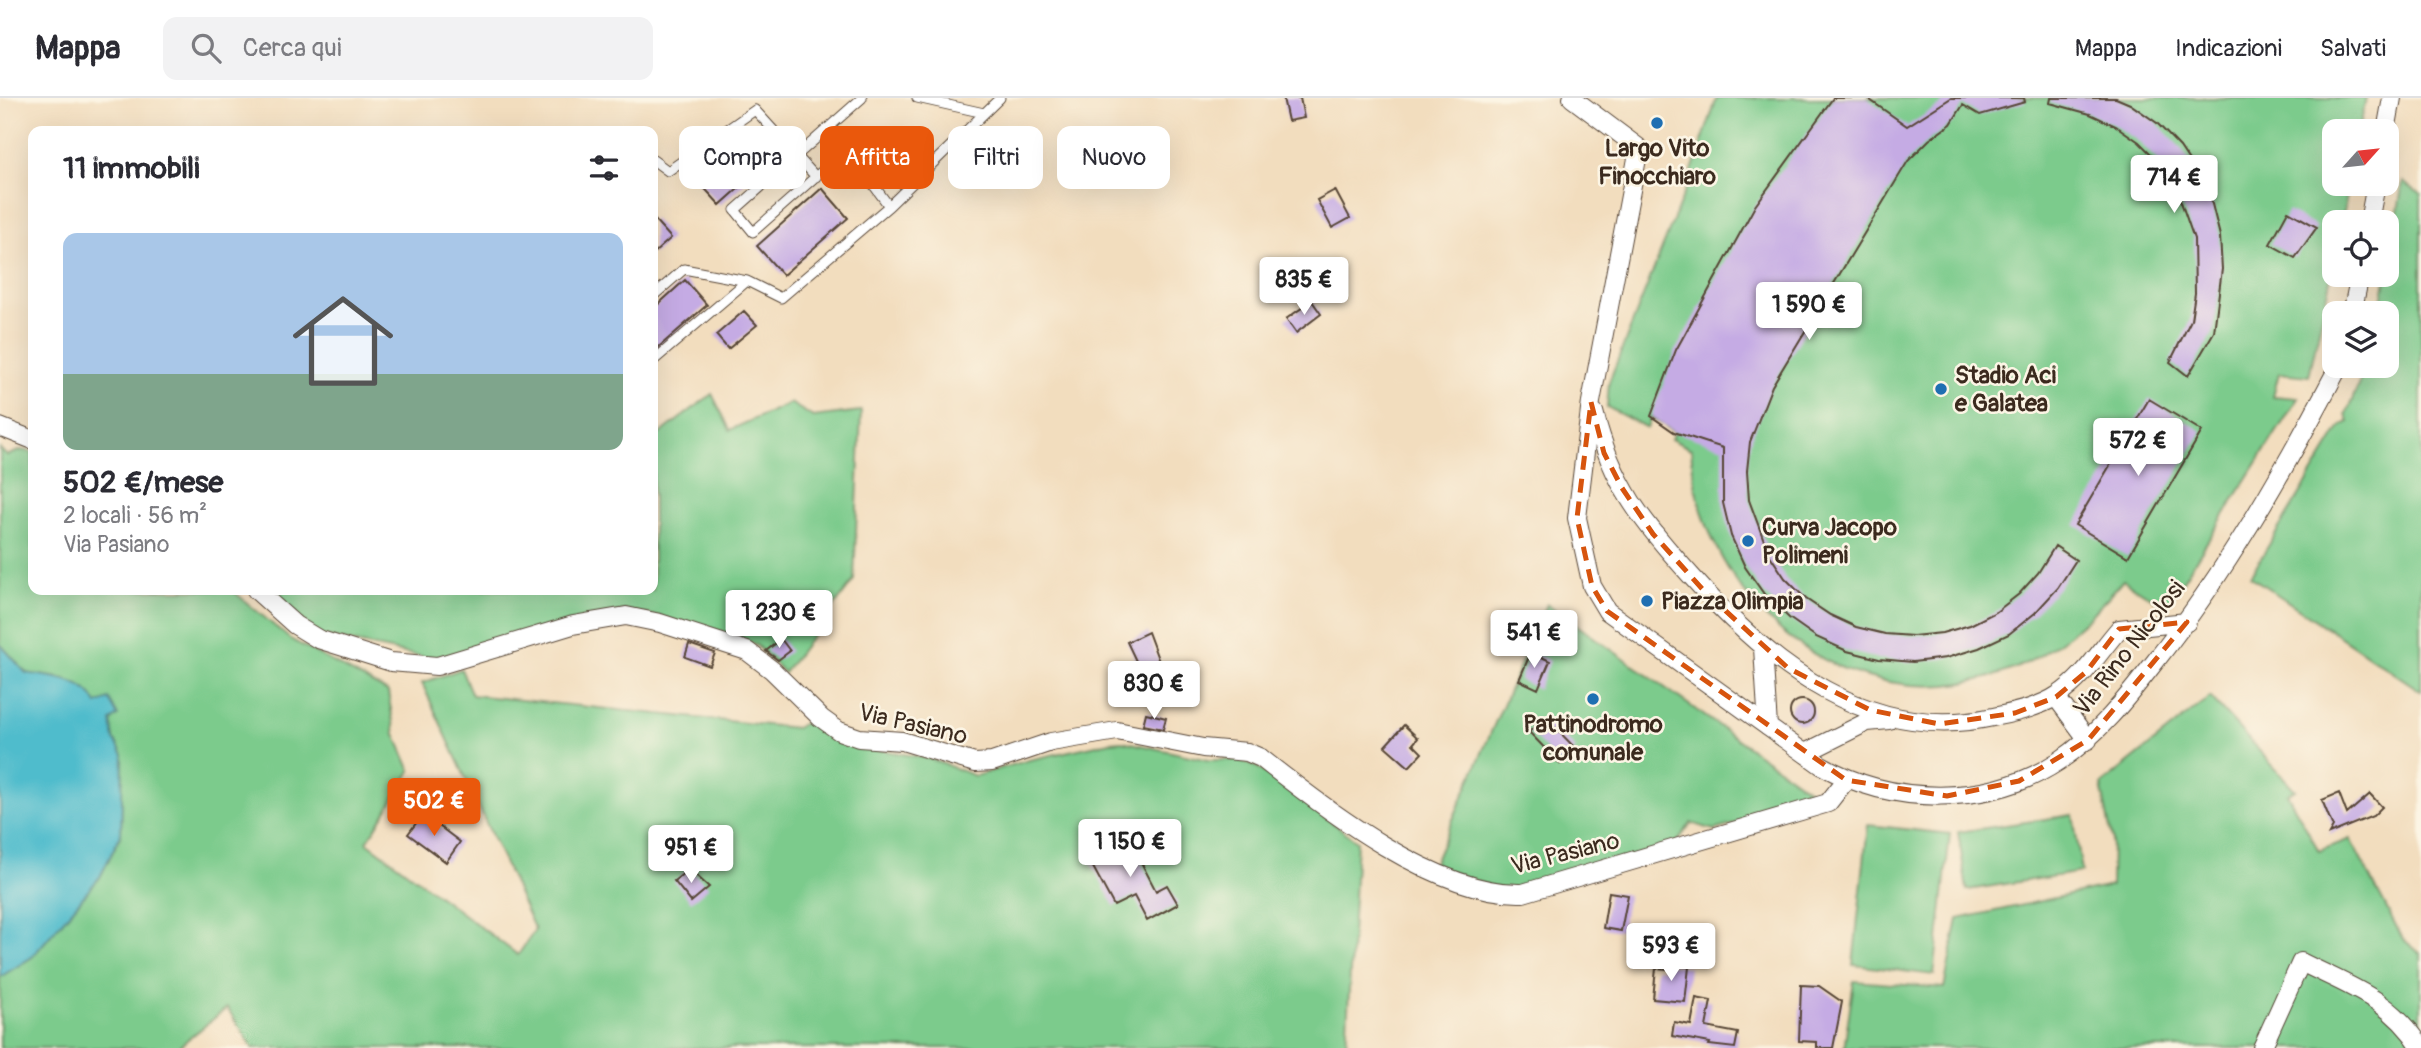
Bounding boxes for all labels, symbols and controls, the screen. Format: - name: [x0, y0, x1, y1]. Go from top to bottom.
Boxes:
- search box: [163, 17, 653, 80]
- text: Mappa: [35, 28, 121, 69]
- icon: search: [187, 29, 225, 67]
- text: Cerca qui: [243, 32, 342, 64]
- text: Mappa: [2075, 34, 2137, 63]
- text: Indicazioni: [2175, 34, 2282, 63]
- text: Salvati: [2320, 34, 2386, 63]
- marker: Largo Vito Finocchiaro: [1649, 115, 1665, 131]
- north arrow: [2322, 119, 2399, 196]
- map controls: [2322, 119, 2399, 378]
- chip: Compra: [679, 126, 806, 189]
- chip: Affitta: [820, 126, 934, 189]
- chip: Filtri: [948, 126, 1043, 189]
- chip: Nuovo: [1057, 126, 1170, 189]
- place label: Largo Vito Finocchiaro: [1598, 134, 1716, 191]
- icon: filters: [585, 149, 623, 187]
- text: 11 immobili: [63, 150, 200, 187]
- pin: 714 €: [2125, 156, 2223, 215]
- text: 714 €: [2147, 163, 2201, 192]
- button: locate: [2322, 210, 2399, 287]
- pin: 835 €: [1255, 258, 1353, 317]
- text: 835 €: [1275, 265, 1333, 294]
- icon: home: [280, 278, 406, 404]
- pin: 1 590 €: [1744, 282, 1874, 342]
- text: 1 590 €: [1772, 290, 1846, 319]
- button: layers: [2322, 301, 2399, 378]
- place label: Stadio Aci e Galatea: [1954, 361, 2056, 418]
- marker: Stadio Aci e Galatea: [1933, 381, 1949, 397]
- pin: 572 €: [2089, 418, 2187, 478]
- text: 572 €: [2109, 426, 2167, 455]
- text: 502 €/mese: [63, 464, 223, 501]
- text: 2 locali · 56 m²: [63, 501, 207, 530]
- place label: Curva Jacopo Polimeni: [1762, 513, 1897, 570]
- text: Via Pasiano: [63, 530, 169, 559]
- marker: Curva Jacopo Polimeni: [1740, 533, 1756, 549]
- street label: Via Rino Nicolosi: [2067, 575, 2191, 722]
- place label: Piazza Olimpia: [1661, 587, 1804, 616]
- pin: 1 230 €: [714, 590, 844, 650]
- marker: Piazza Olimpia: [1639, 593, 1655, 609]
- text: 1 230 €: [742, 598, 816, 627]
- pin: 541 €: [1485, 610, 1583, 670]
- text: 541 €: [1507, 618, 1561, 647]
- pin: 830 €: [1105, 662, 1203, 721]
- text: 830 €: [1124, 669, 1184, 698]
- marker: Pattinodromo comunale: [1585, 691, 1601, 707]
- street label: Via Pasiano: [856, 698, 970, 751]
- place label: Pattinodromo comunale: [1523, 710, 1663, 767]
- pin: 502 €: [385, 778, 483, 838]
- text: 502 €: [403, 786, 465, 815]
- pin: 1 150 €: [1065, 820, 1195, 879]
- pin: 951 €: [642, 826, 740, 885]
- street label: Via Pasiano: [1508, 826, 1623, 881]
- text: 1 150 €: [1094, 827, 1166, 856]
- text: 951 €: [664, 833, 718, 862]
- pin: 593 €: [1622, 924, 1720, 983]
- text: 593 €: [1642, 931, 1700, 960]

